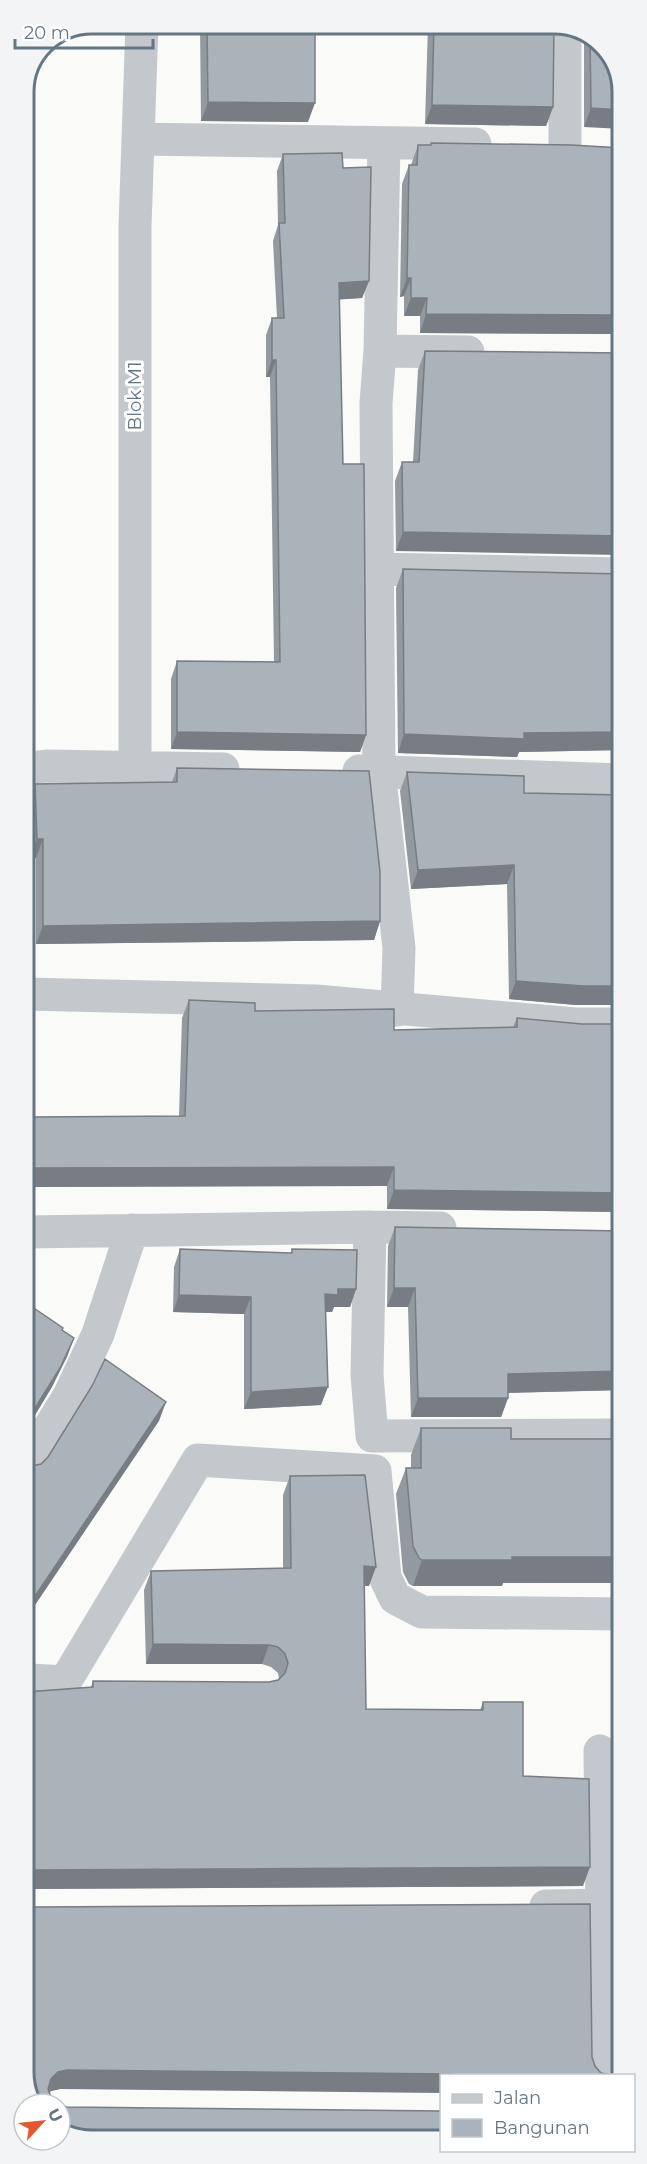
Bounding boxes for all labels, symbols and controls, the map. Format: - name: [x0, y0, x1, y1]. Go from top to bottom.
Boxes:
- scale bar: [15, 12, 153, 50]
- text: 20 m: [24, 22, 70, 44]
- street label: Blok M1: [124, 362, 146, 430]
- legend: [440, 2074, 635, 2152]
- text: Jalan: [493, 2087, 541, 2109]
- north arrow: [12, 2092, 72, 2152]
- text: U: [44, 2105, 66, 2125]
- text: Bangunan: [494, 2117, 590, 2139]

